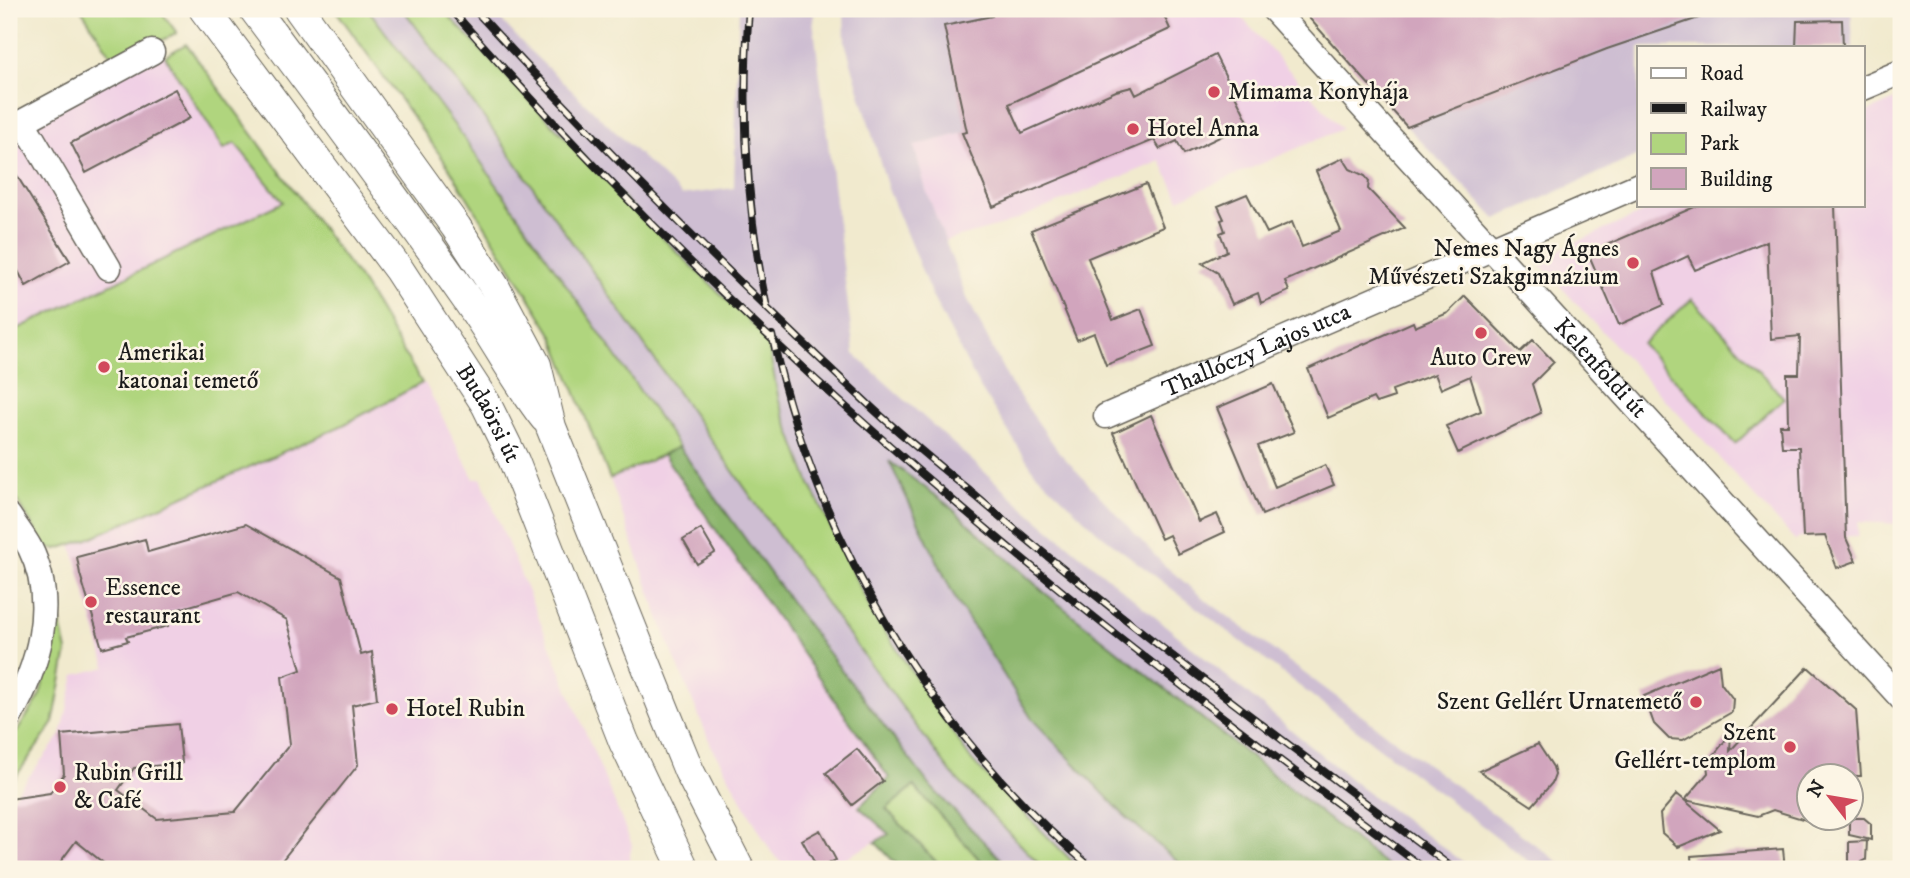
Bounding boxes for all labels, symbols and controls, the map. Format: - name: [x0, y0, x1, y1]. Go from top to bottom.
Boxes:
- legend: [1637, 46, 1864, 206]
- text: Road: [1700, 61, 1744, 87]
- place label: Mimama Konyhája: [1228, 77, 1409, 107]
- marker: Mimama Konyhája: [1206, 84, 1222, 100]
- text: Railway: [1700, 97, 1768, 123]
- place label: Hotel Anna: [1147, 114, 1260, 144]
- marker: Hotel Anna: [1125, 121, 1141, 137]
- text: Park: [1700, 131, 1740, 157]
- text: Building: [1700, 167, 1773, 193]
- place label: Nemes Nagy Ágnes Művészeti Szakgimnázium: [1368, 233, 1619, 292]
- marker: Nemes Nagy Ágnes Művészeti Szakgimnázium: [1625, 255, 1641, 271]
- street label: Thallóczy Lajos utca: [1158, 297, 1356, 405]
- street label: Kelenföldi út: [1547, 312, 1654, 425]
- marker: Auto Crew: [1473, 325, 1489, 341]
- place label: Amerikai katonai temető: [118, 338, 259, 396]
- place label: Auto Crew: [1430, 343, 1532, 373]
- street label: Budaörsi út: [449, 358, 528, 468]
- marker: Amerikai katonai temető: [96, 359, 112, 375]
- place label: Essence restaurant: [105, 573, 201, 631]
- marker: Essence restaurant: [83, 594, 99, 610]
- place label: Szent Gellért Urnatemető: [1437, 687, 1682, 717]
- place label: Hotel Rubin: [406, 694, 525, 724]
- marker: Szent Gellért Urnatemető: [1688, 694, 1704, 710]
- marker: Hotel Rubin: [384, 701, 400, 717]
- place label: Szent Gellért-templom: [1614, 718, 1776, 776]
- marker: Szent Gellért-templom: [1782, 739, 1798, 755]
- place label: Rubin Grill & Café: [74, 758, 184, 816]
- north arrow: [1794, 762, 1864, 832]
- text: N: [1803, 776, 1831, 802]
- marker: Rubin Grill & Café: [52, 779, 68, 795]

